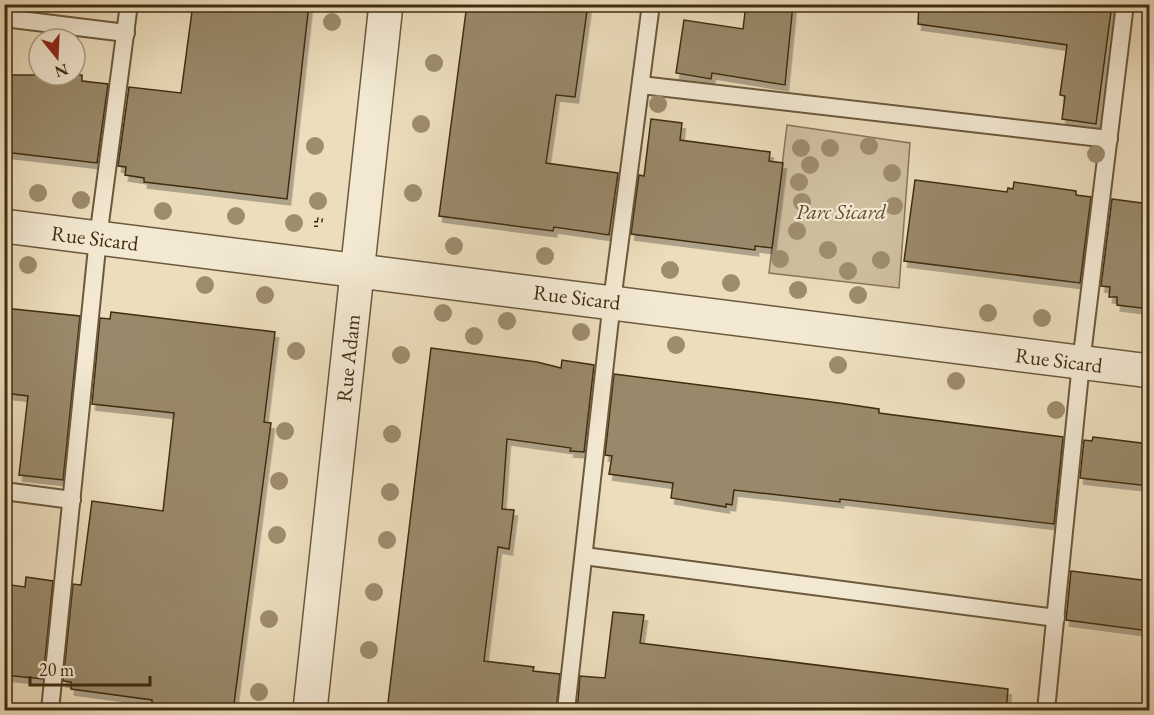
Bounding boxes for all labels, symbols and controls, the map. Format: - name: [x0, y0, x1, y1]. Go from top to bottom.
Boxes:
- north arrow: [27, 27, 87, 87]
- text: N: [52, 59, 71, 83]
- park label: Parc Sicard: [796, 198, 886, 225]
- street label: Rue Sicard: [50, 219, 140, 257]
- street label: Rue Sicard: [532, 278, 622, 316]
- street label: Rue Adam: [330, 313, 366, 403]
- street label: Rue Sicard: [1014, 341, 1104, 379]
- scale bar: [30, 649, 150, 687]
- text: 20 m: [39, 658, 74, 681]

